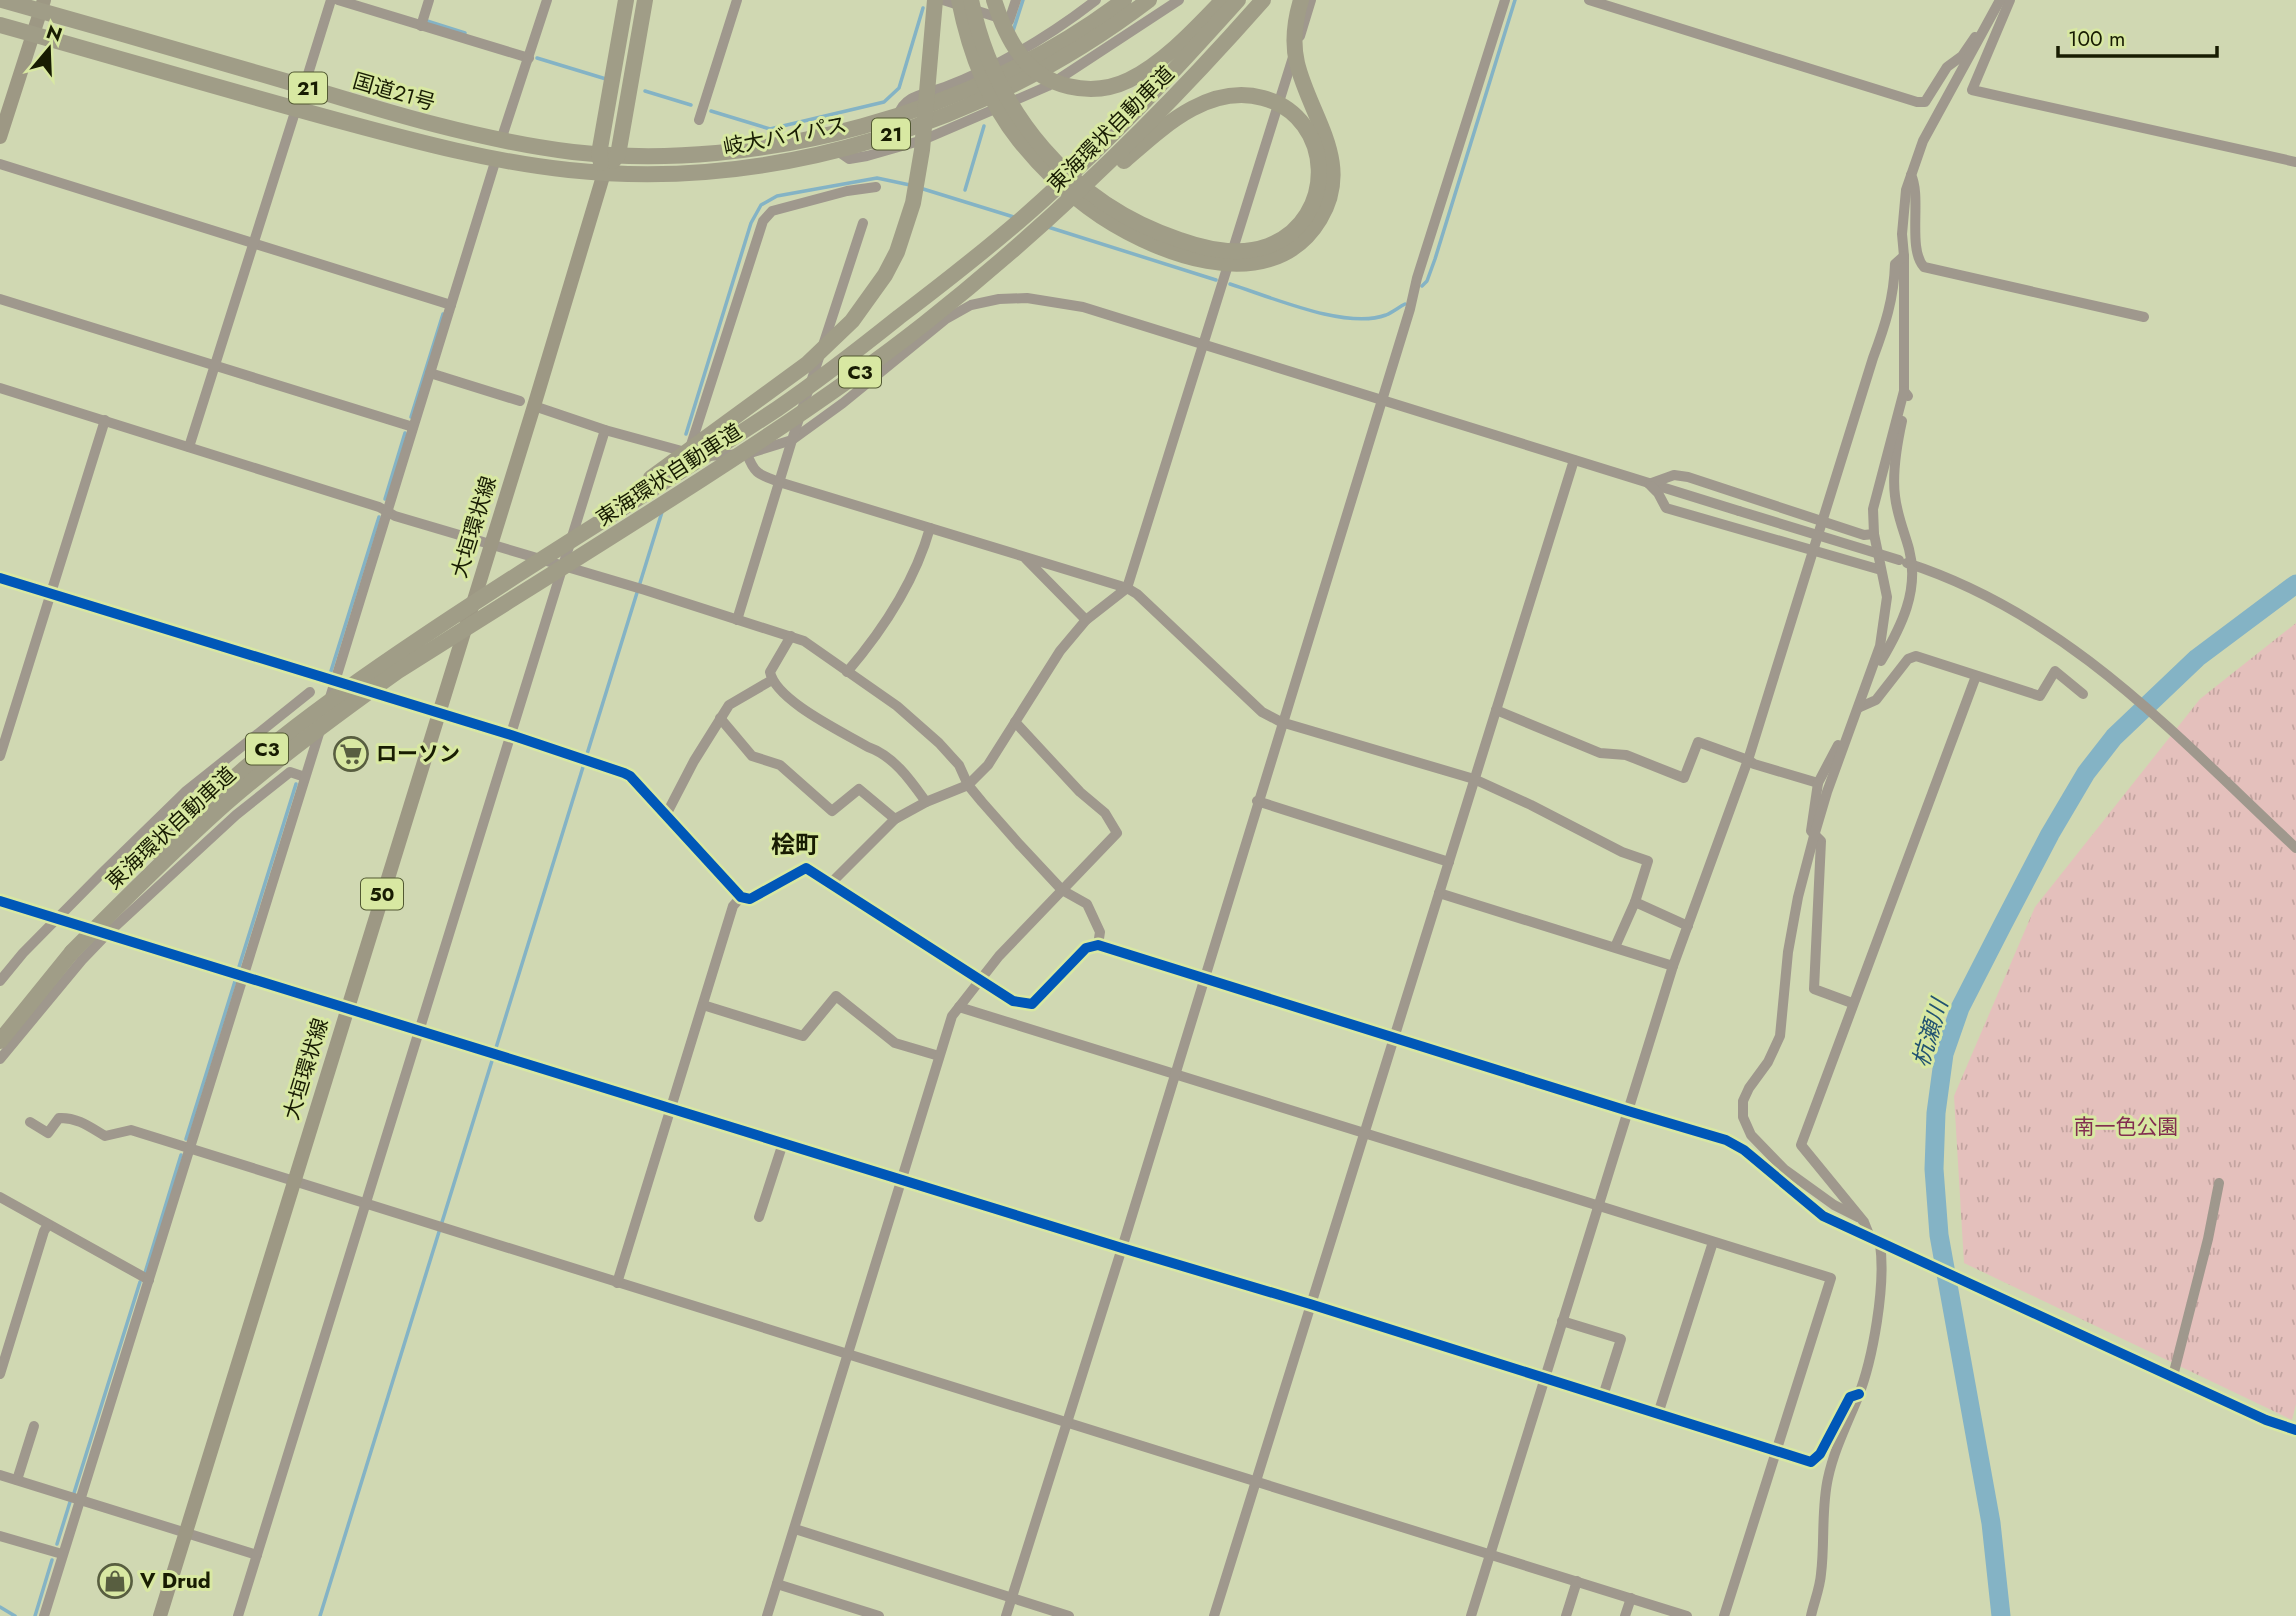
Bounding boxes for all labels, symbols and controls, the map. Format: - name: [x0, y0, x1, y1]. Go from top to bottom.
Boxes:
- north arrow: [14, 14, 84, 84]
- scale bar: [2058, 14, 2217, 58]
- text: N: [43, 18, 66, 49]
- text: 100 m: [2068, 24, 2125, 54]
- street label: 東海環状自動車道: [1041, 59, 1181, 199]
- street label: 国道21号: [349, 66, 439, 118]
- road number: 21: [289, 72, 327, 104]
- street label: 岐大バイパス: [720, 109, 850, 163]
- road number: 21: [872, 118, 910, 150]
- road number: C3: [839, 356, 881, 388]
- street label: 東海環状自動車道: [590, 417, 748, 533]
- street label: 大垣環状線: [444, 472, 504, 582]
- road number: C3: [246, 734, 288, 764]
- supermarket icon: ローソン: [332, 735, 370, 773]
- place label: ローソン: [376, 739, 460, 769]
- street label: 東海環状自動車道: [99, 760, 243, 896]
- district label: 桧町: [771, 827, 819, 862]
- road number: 50: [361, 878, 403, 909]
- water label: 杭瀬川: [1904, 992, 1957, 1071]
- street label: 大垣環状線: [276, 1014, 336, 1124]
- park label: 南一色公園: [2074, 1112, 2179, 1142]
- shop icon: V Drud: [96, 1562, 134, 1600]
- place label: V Drud: [139, 1566, 211, 1596]

